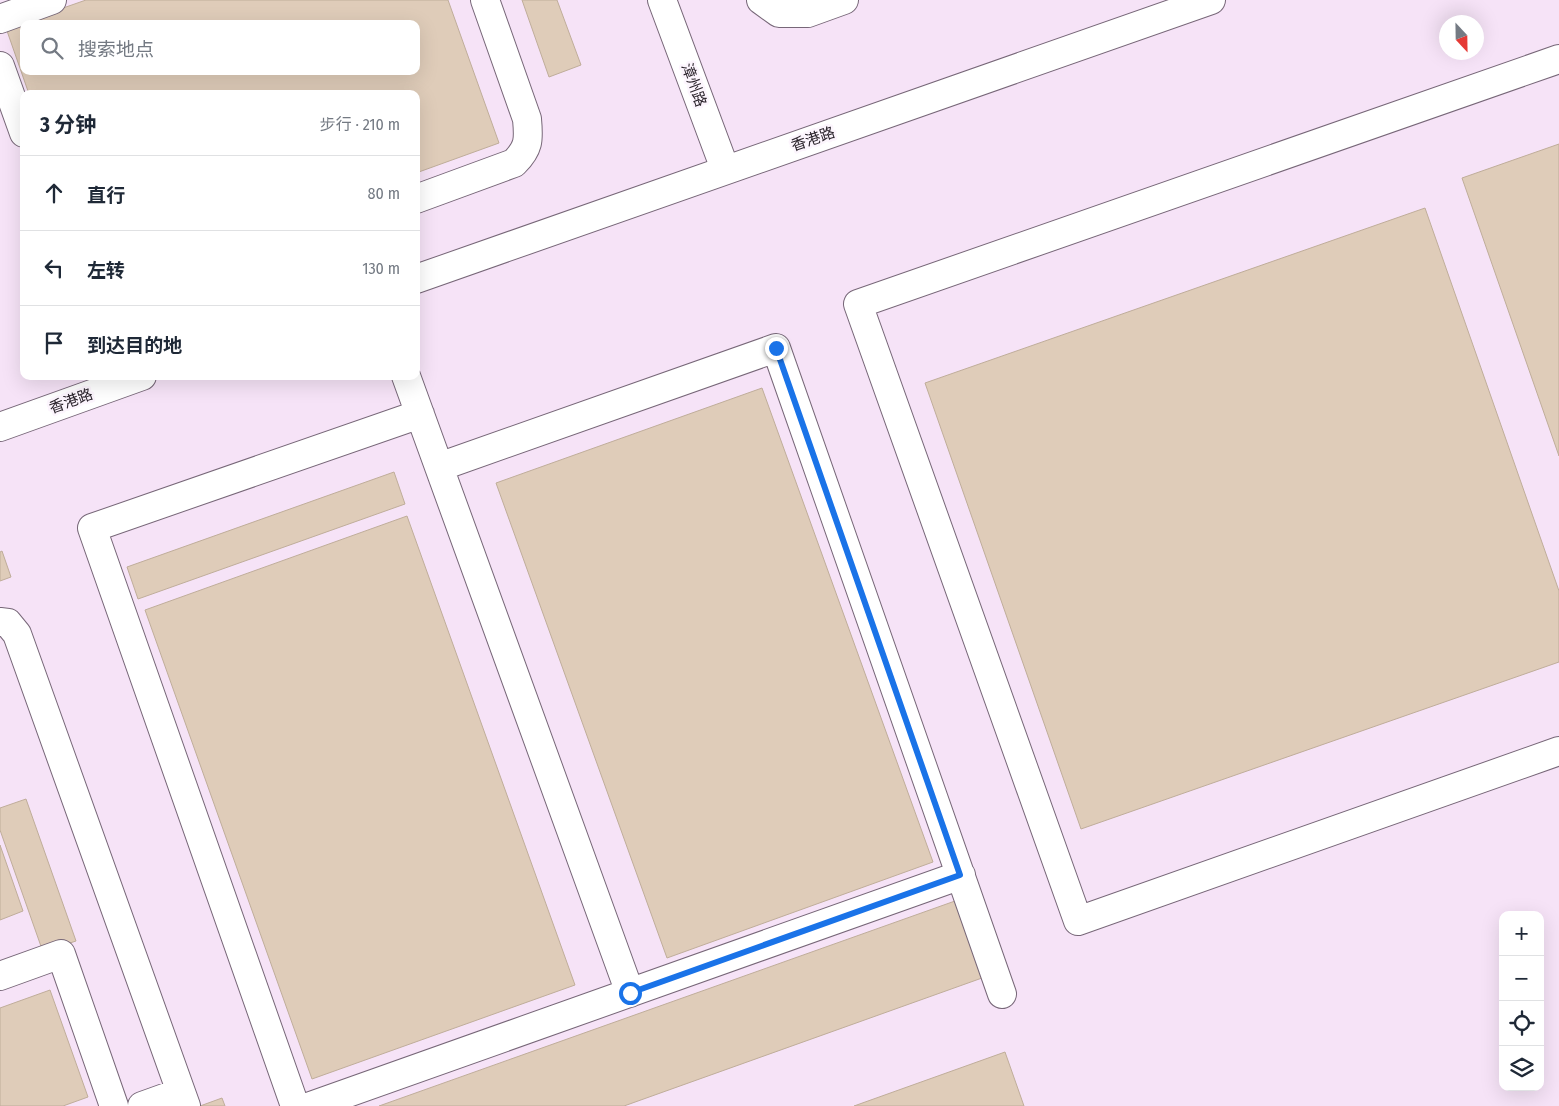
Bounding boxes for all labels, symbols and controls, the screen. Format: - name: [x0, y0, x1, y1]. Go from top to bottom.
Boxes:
- north arrow: [1439, 15, 1484, 60]
- search box: [20, 20, 420, 75]
- icon: search: [38, 34, 66, 62]
- text: 搜索地点: [78, 38, 154, 61]
- street label: 漳州路: [678, 61, 710, 109]
- text: 3 分钟: [40, 112, 96, 138]
- text: 步行 · 210 m: [320, 115, 400, 134]
- street label: 香港路: [789, 123, 837, 155]
- icon: ahead: [40, 179, 68, 207]
- text: 直行: [87, 184, 125, 207]
- text: 80 m: [368, 184, 400, 203]
- icon: left: [40, 254, 68, 282]
- text: 左转: [87, 259, 125, 282]
- text: 130 m: [362, 259, 400, 278]
- icon: arrive: [40, 329, 68, 357]
- text: 到达目的地: [87, 334, 182, 357]
- route end: [765, 337, 788, 360]
- street label: 香港路: [47, 385, 95, 417]
- map controls: [1499, 911, 1544, 1091]
- button: +: [1499, 911, 1544, 956]
- button: −: [1499, 956, 1544, 1001]
- route start: [619, 982, 642, 1005]
- button: locate: [1499, 1001, 1544, 1046]
- button: layers: [1499, 1046, 1544, 1091]

